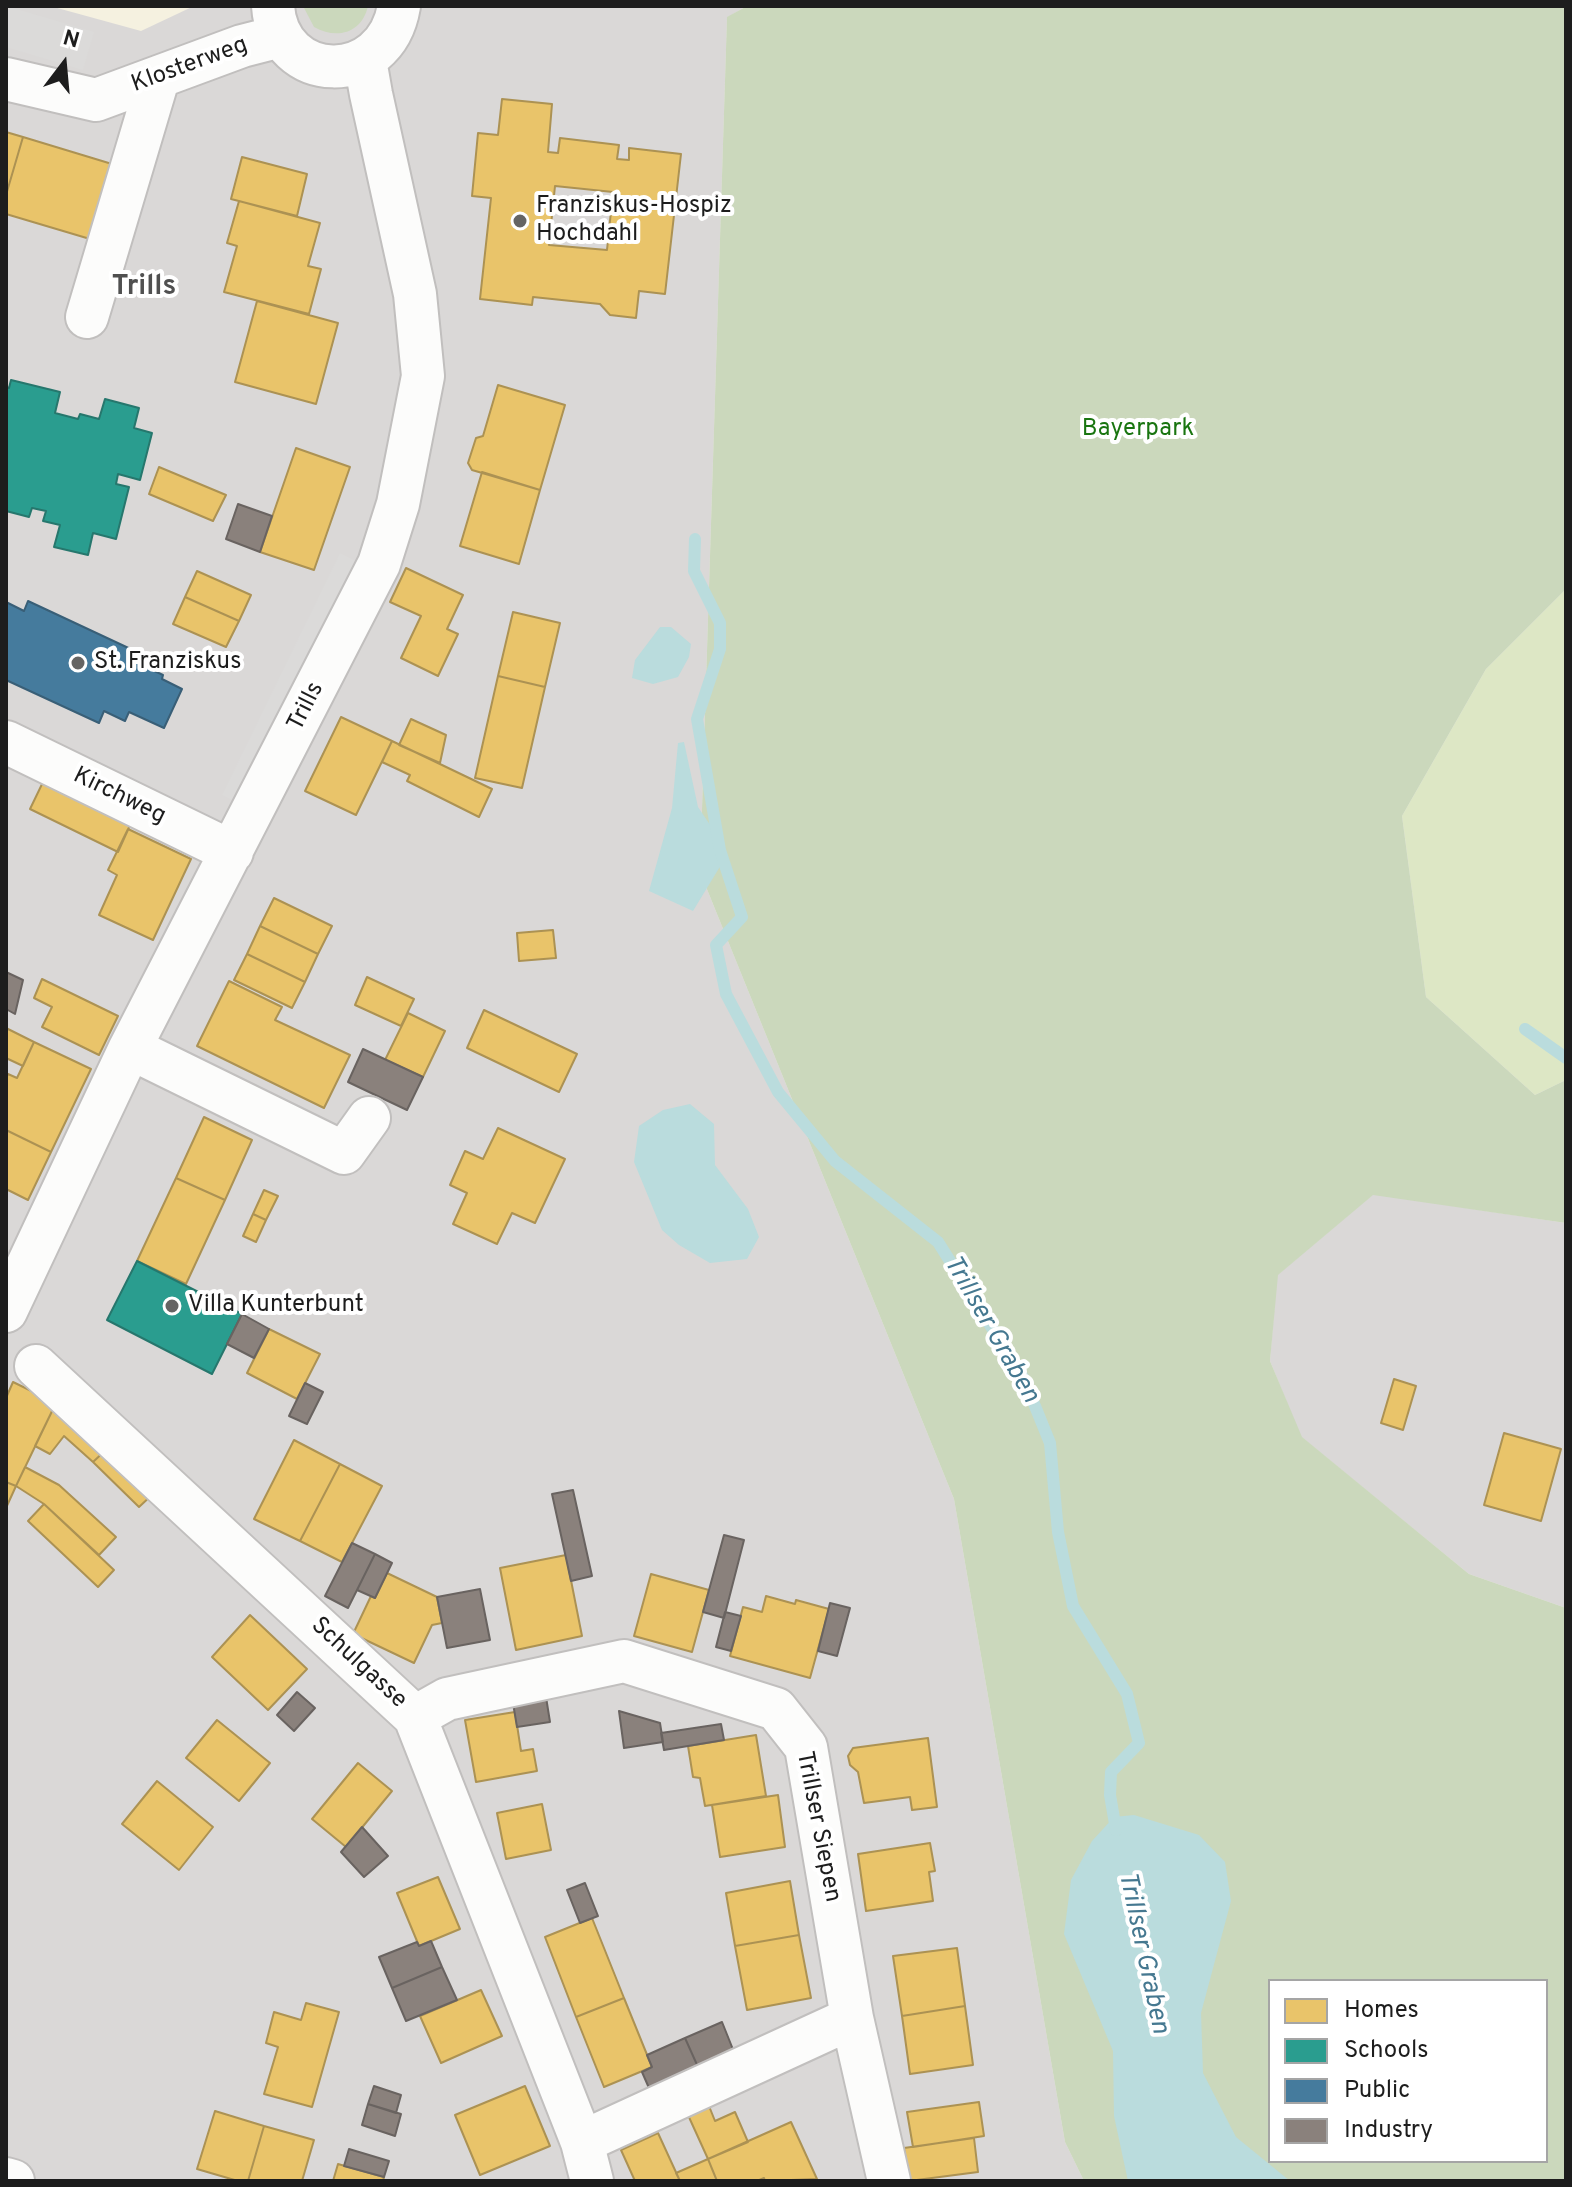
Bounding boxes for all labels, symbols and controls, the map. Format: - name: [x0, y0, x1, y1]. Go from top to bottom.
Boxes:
- north arrow: [24, 24, 104, 104]
- text: N: [59, 25, 82, 56]
- street label: Klosterweg: [128, 32, 252, 100]
- place label: Franziskus-Hospiz Hochdahl: [536, 193, 732, 249]
- marker: Franziskus-Hospiz Hochdahl: [511, 212, 529, 230]
- district label: Trills: [112, 271, 176, 305]
- park label: Bayerpark: [1082, 416, 1194, 444]
- place label: St. Franziskus: [94, 649, 241, 677]
- marker: St. Franziskus: [69, 654, 87, 672]
- street label: Trills: [283, 678, 331, 736]
- street label: Kirchweg: [68, 762, 170, 832]
- water label: Trillser Graben: [935, 1251, 1045, 1409]
- place label: Villa Kunterbunt: [188, 1292, 364, 1320]
- marker: Villa Kunterbunt: [163, 1297, 181, 1315]
- street label: Schulgasse: [304, 1612, 412, 1716]
- street label: Trillser Siepen: [788, 1749, 846, 1905]
- water label: Trillser Graben: [1110, 1869, 1174, 2037]
- legend: [1268, 1979, 1548, 2163]
- text: Homes: [1344, 1996, 1419, 2026]
- text: Schools: [1344, 2036, 1429, 2066]
- text: Public: [1344, 2076, 1410, 2106]
- text: Industry: [1344, 2116, 1433, 2146]

